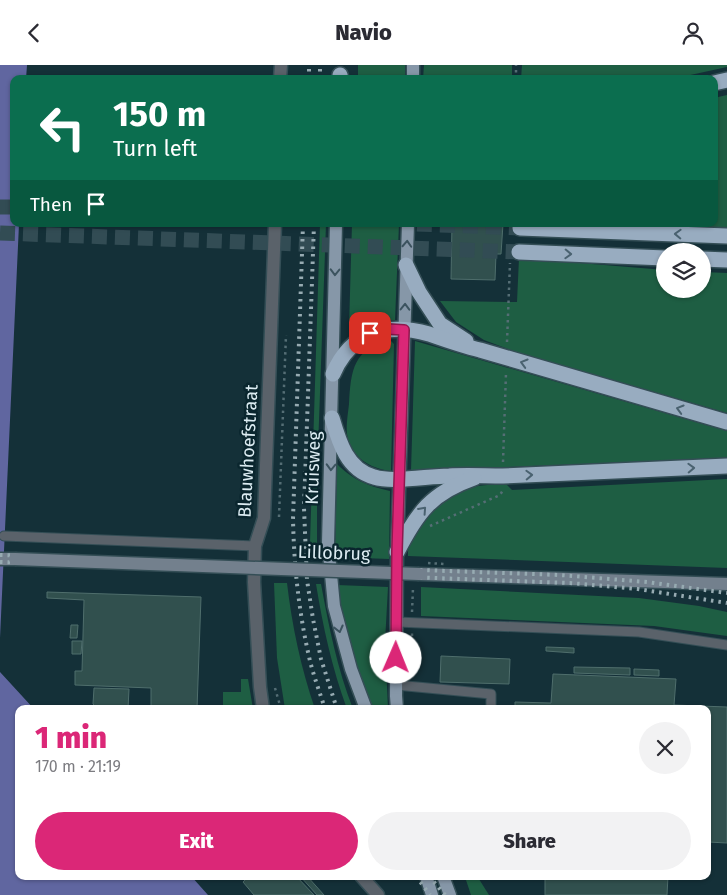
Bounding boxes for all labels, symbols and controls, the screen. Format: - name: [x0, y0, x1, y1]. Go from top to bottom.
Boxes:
- icon: back: [20, 19, 48, 47]
- text: Navio: [335, 19, 392, 46]
- icon: person: [679, 19, 707, 47]
- text: 150 m: [113, 93, 206, 135]
- icon: left: [30, 95, 95, 160]
- text: Turn left: [113, 135, 197, 162]
- icon: arrive: [82, 190, 110, 218]
- text: Then: [30, 193, 72, 216]
- one-way arrow: [674, 228, 682, 239]
- one-way arrow: [402, 240, 413, 248]
- map controls: [656, 243, 711, 298]
- button: layers: [656, 243, 711, 298]
- one-way arrow: [564, 249, 572, 260]
- one-way arrow: [330, 269, 340, 277]
- one-way arrow: [400, 303, 410, 311]
- pin: [349, 312, 391, 354]
- icon: arrive: [356, 319, 384, 347]
- one-way arrow: [521, 358, 529, 368]
- street label: Blauwhoefstraat: [234, 383, 262, 518]
- one-way arrow: [677, 404, 685, 414]
- street label: Kruisweg: [301, 430, 325, 505]
- one-way arrow: [687, 462, 695, 473]
- one-way arrow: [325, 463, 336, 471]
- one-way arrow: [525, 469, 533, 480]
- one-way arrow: [417, 507, 426, 516]
- street label: Lillobrug: [297, 541, 371, 565]
- one-way arrow: [334, 624, 344, 632]
- position arrow: [369, 631, 421, 683]
- text: 1 min: [35, 720, 107, 756]
- button: close: [639, 722, 691, 774]
- text: 170 m · 21:19: [35, 757, 121, 776]
- button: Exit: [35, 812, 358, 870]
- button: Share: [368, 812, 691, 870]

